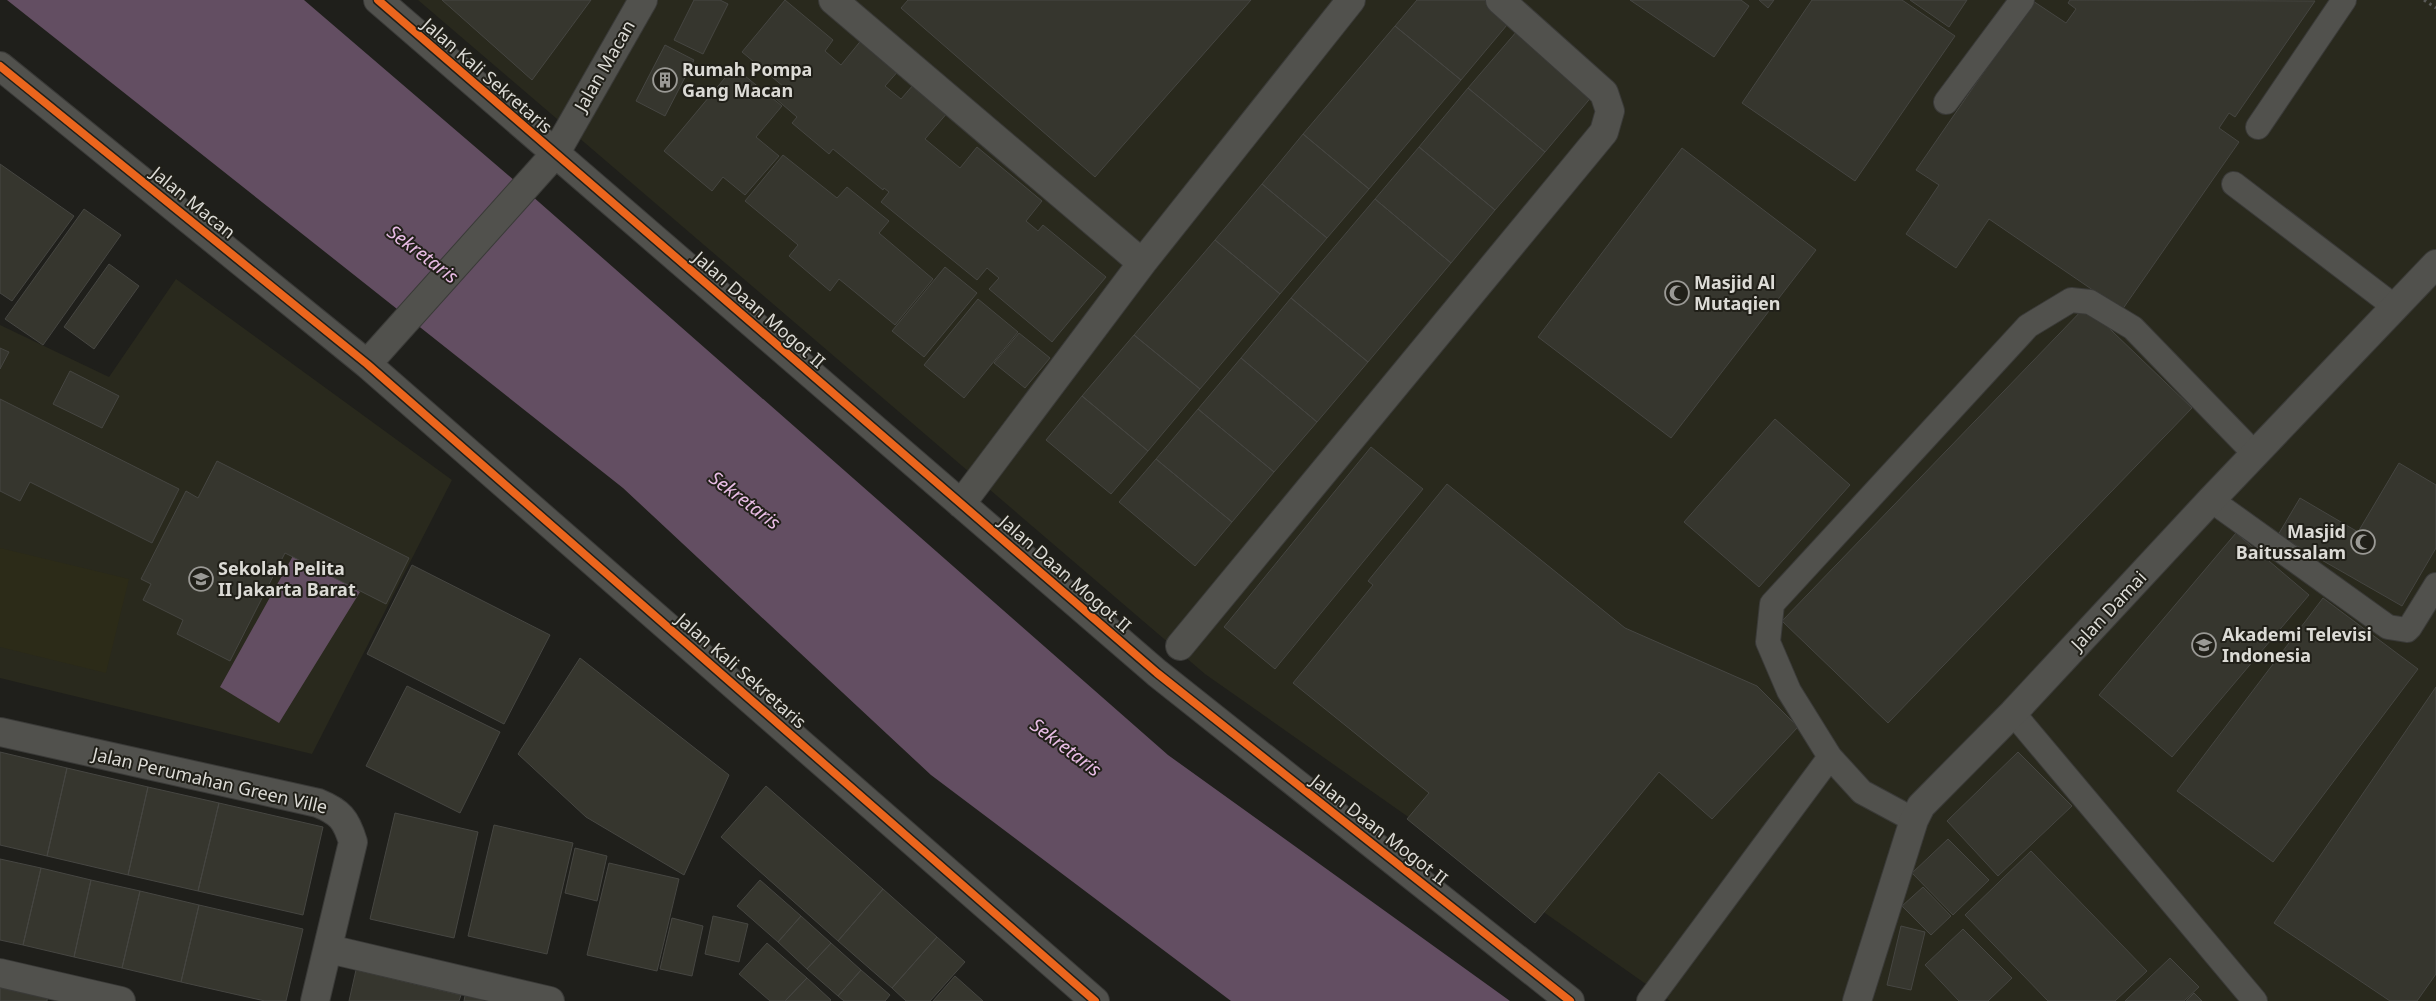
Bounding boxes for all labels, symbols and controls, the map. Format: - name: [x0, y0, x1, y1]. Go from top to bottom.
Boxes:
- street label: Jalan Kali Sekretaris: [416, 11, 558, 138]
- street label: Jalan Macan: [567, 15, 640, 117]
- place label: Rumah Pompa Gang Macan: [682, 57, 812, 102]
- building icon: Rumah Pompa Gang Macan: [652, 67, 678, 93]
- street label: Jalan Macan: [145, 160, 241, 244]
- water label: Sekretaris: [382, 219, 464, 289]
- street label: Jalan Daan Mogot II: [687, 244, 831, 373]
- place label: Masjid Al Mutaqien: [1694, 270, 1780, 315]
- mosque icon: Masjid Al Mutaqien: [1664, 280, 1690, 306]
- water label: Sekretaris: [704, 465, 786, 535]
- street label: Jalan Daan Mogot II: [993, 508, 1137, 637]
- place label: Masjid Baitussalam: [2236, 519, 2346, 564]
- mosque icon: Masjid Baitussalam: [2350, 529, 2376, 555]
- place label: Sekolah Pelita II Jakarta Barat: [218, 556, 356, 601]
- street label: Jalan Damai: [2064, 565, 2151, 657]
- school or university icon: Sekolah Pelita II Jakarta Barat: [188, 566, 214, 592]
- street label: Jalan Kali Sekretaris: [670, 606, 812, 733]
- place label: Akademi Televisi Indonesia: [2222, 622, 2372, 667]
- school or university icon: Akademi Televisi Indonesia: [2191, 632, 2217, 658]
- water label: Sekretaris: [1025, 712, 1107, 782]
- street label: Jalan Perumahan Green Ville: [89, 741, 330, 819]
- street label: Jalan Daan Mogot II: [1305, 767, 1453, 890]

